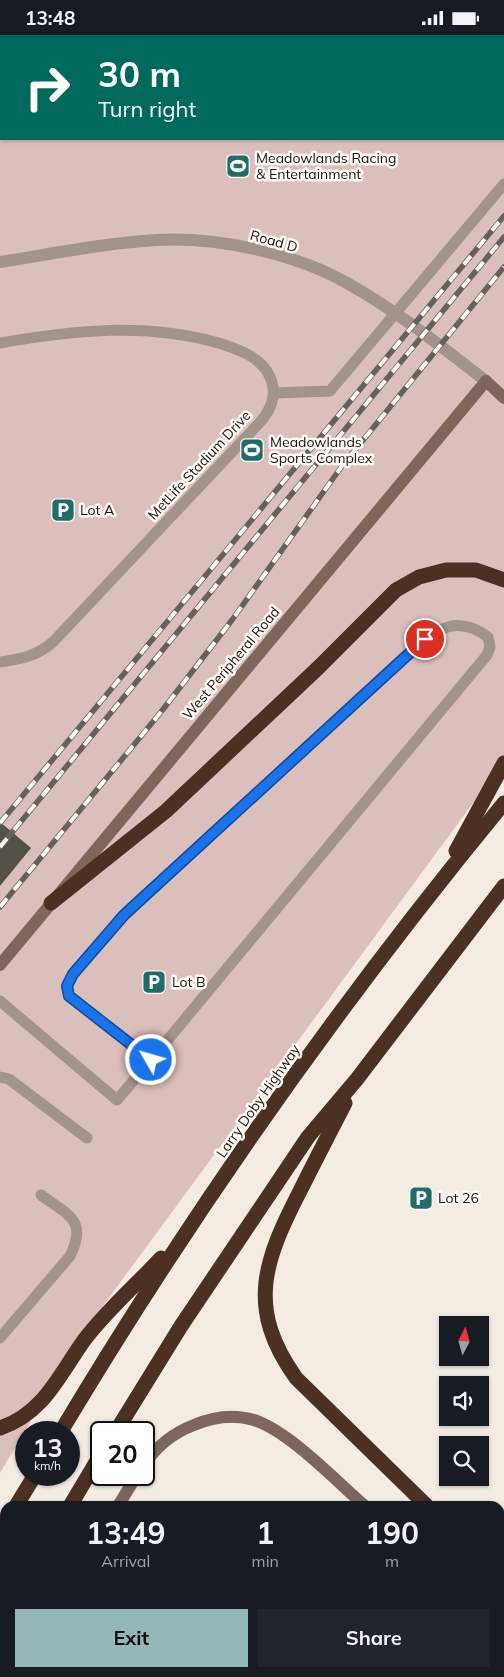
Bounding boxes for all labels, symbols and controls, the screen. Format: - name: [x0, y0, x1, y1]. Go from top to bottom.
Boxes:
- text: 13:48: [25, 6, 75, 30]
- text: 30 m: [98, 52, 181, 96]
- icon: right: [15, 55, 80, 120]
- text: Turn right: [98, 95, 196, 123]
- place label: Meadowlands Racing & Entertainment: [256, 149, 396, 183]
- sports icon: Meadowlands Racing & Entertainment: [225, 153, 251, 179]
- street label: Road D: [248, 226, 300, 256]
- street label: MetLife Stadium Drive: [144, 407, 254, 523]
- place label: Meadowlands Sports Complex: [270, 433, 373, 467]
- sports icon: Meadowlands Sports Complex: [239, 437, 265, 463]
- parking icon: Lot A: [50, 497, 76, 523]
- place label: Lot A: [80, 501, 115, 519]
- street label: West Peripheral Road: [179, 603, 283, 723]
- pin: [404, 618, 446, 660]
- icon: arrive: [411, 625, 439, 653]
- parking icon: Lot B: [141, 969, 167, 995]
- place label: Lot B: [172, 973, 206, 991]
- position arrow: [124, 1033, 176, 1085]
- street label: Larry Doby Highway: [212, 1041, 304, 1161]
- parking icon: Lot 26: [408, 1185, 434, 1211]
- place label: Lot 26: [438, 1189, 479, 1207]
- north arrow: [439, 1316, 489, 1366]
- map controls: [439, 1316, 489, 1486]
- button: sound: [439, 1376, 489, 1426]
- speed limit sign: 20: [90, 1421, 155, 1486]
- text: 13: [32, 1432, 63, 1463]
- button: search: [439, 1436, 489, 1486]
- text: km/h: [34, 1458, 61, 1473]
- text: 13:49: [86, 1514, 166, 1552]
- text: 1: [256, 1514, 274, 1552]
- text: 190: [365, 1514, 419, 1552]
- text: Arrival: [101, 1551, 150, 1571]
- text: min: [252, 1551, 279, 1571]
- text: m: [385, 1551, 399, 1571]
- button: Exit: [15, 1609, 248, 1667]
- button: Share: [258, 1609, 490, 1667]

